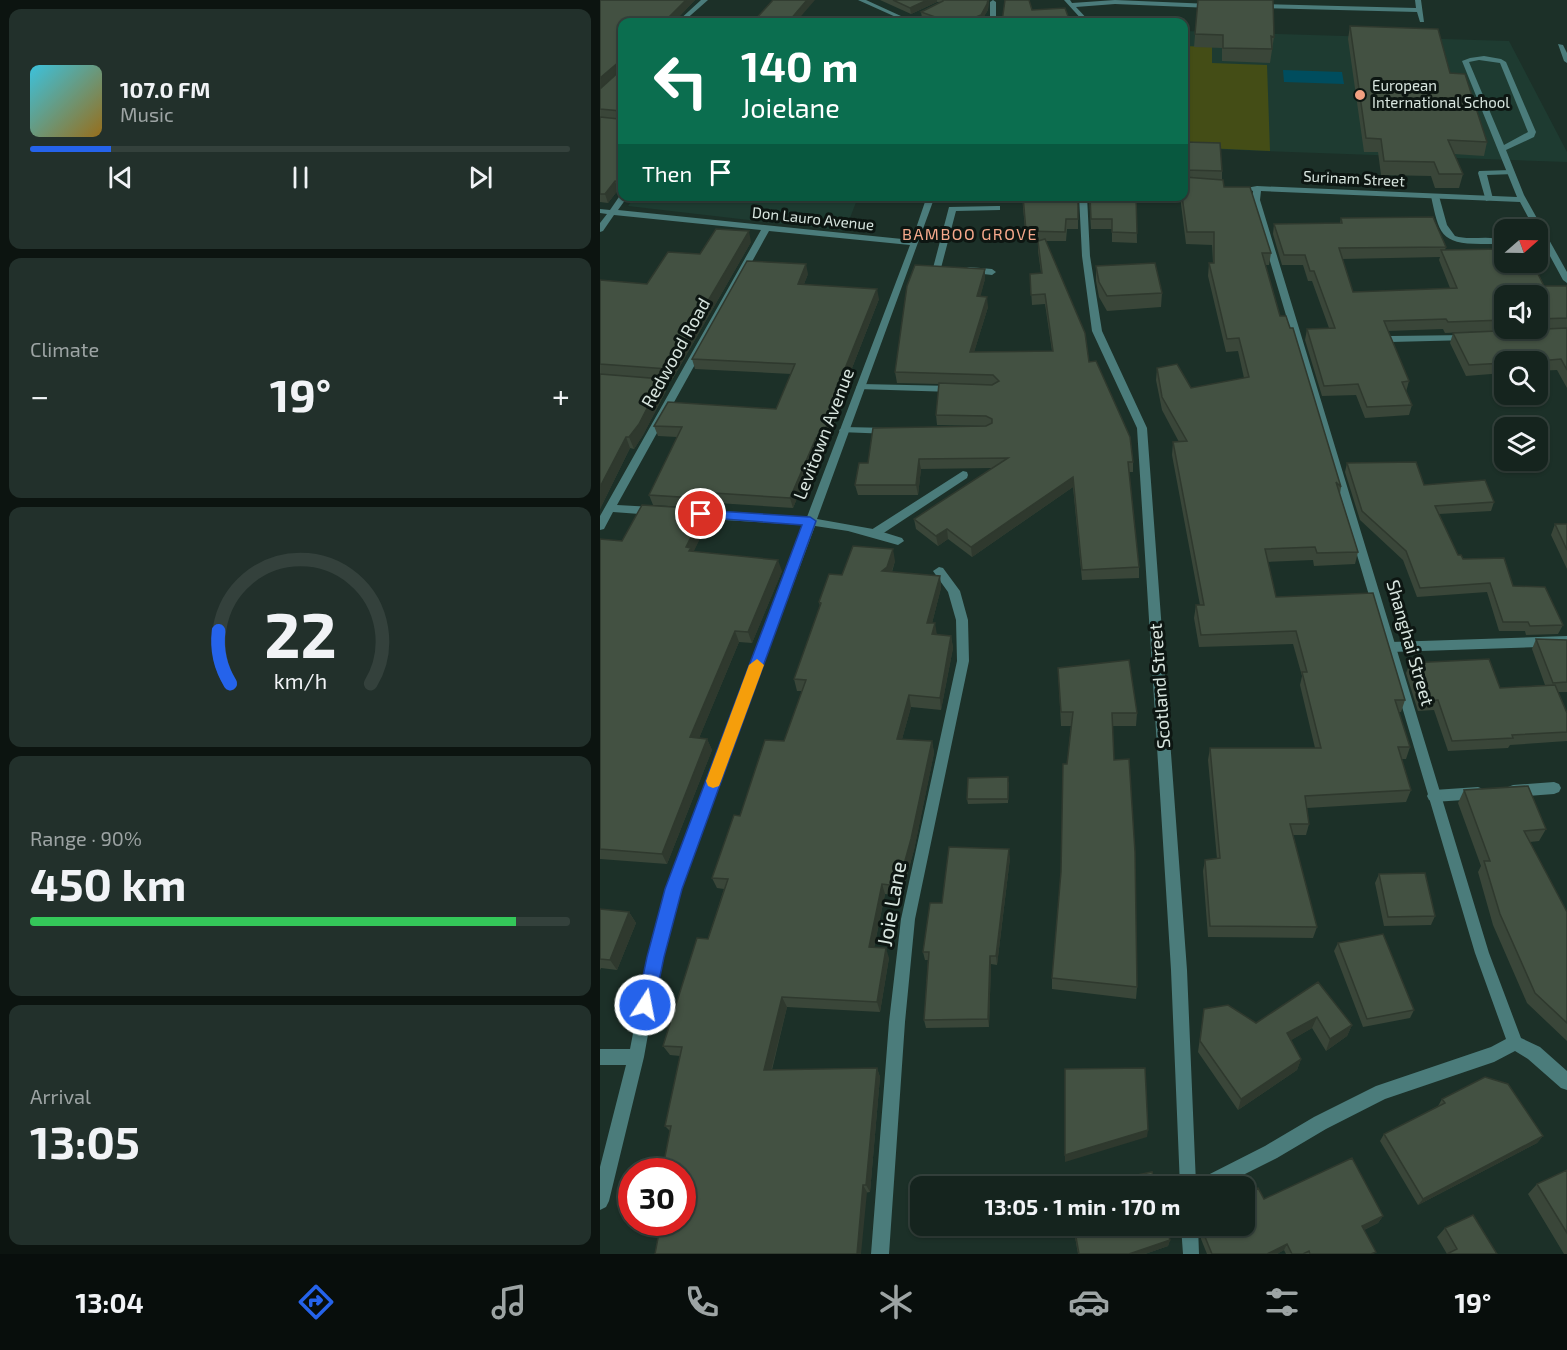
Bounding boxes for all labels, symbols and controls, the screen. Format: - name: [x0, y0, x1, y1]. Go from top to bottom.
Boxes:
- text: 140 m: [741, 40, 858, 90]
- icon: left: [642, 42, 720, 120]
- text: 107.0 FM: [120, 76, 210, 102]
- place label: European International School: [1372, 76, 1510, 111]
- marker: European International School: [1353, 88, 1367, 102]
- text: Joielane: [741, 91, 840, 123]
- text: Music: [120, 102, 174, 126]
- icon: arrive: [704, 156, 737, 189]
- text: Then: [642, 160, 692, 186]
- icon: previous: [104, 161, 137, 194]
- icon: pause: [284, 161, 317, 194]
- icon: next: [464, 161, 497, 194]
- street label: Surinam Street: [1303, 166, 1406, 190]
- street label: Don Lauro Avenue: [751, 203, 875, 233]
- north arrow: [1494, 219, 1548, 273]
- map controls: [1494, 219, 1548, 471]
- district label: BAMBOO GROVE: [902, 224, 1038, 243]
- button: sound: [1494, 285, 1548, 339]
- street label: Redwood Road: [636, 294, 714, 411]
- text: Climate: [30, 337, 99, 361]
- button: search: [1494, 351, 1548, 405]
- street label: Levitown Avenue: [788, 365, 858, 502]
- text: 19°: [270, 367, 331, 421]
- text: −: [30, 375, 49, 415]
- text: +: [552, 375, 570, 415]
- button: layers: [1494, 417, 1548, 471]
- pin: [675, 488, 726, 539]
- icon: arrive: [684, 497, 717, 530]
- street label: Shanghai Street: [1383, 577, 1439, 708]
- text: 22: [264, 596, 336, 671]
- street label: Scotland Street: [1144, 622, 1174, 750]
- text: km/h: [273, 668, 327, 693]
- text: Range · 90%: [30, 826, 142, 850]
- text: 450 km: [30, 856, 186, 910]
- street label: Joie Lane: [871, 859, 910, 948]
- position arrow: [613, 973, 677, 1037]
- text: Arrival: [30, 1084, 91, 1108]
- text: 13:05: [30, 1114, 140, 1168]
- speed limit sign: 30: [618, 1158, 696, 1236]
- text: 13:05 · 1 min · 170 m: [985, 1193, 1180, 1219]
- icon: directions: [295, 1281, 337, 1323]
- icon: music: [488, 1281, 530, 1323]
- icon: phone: [681, 1281, 723, 1323]
- icon: climate: [875, 1281, 917, 1323]
- icon: car: [1068, 1281, 1110, 1323]
- icon: filters: [1261, 1281, 1303, 1323]
- text: 13:04: [76, 1286, 144, 1318]
- text: 19°: [1454, 1286, 1491, 1318]

